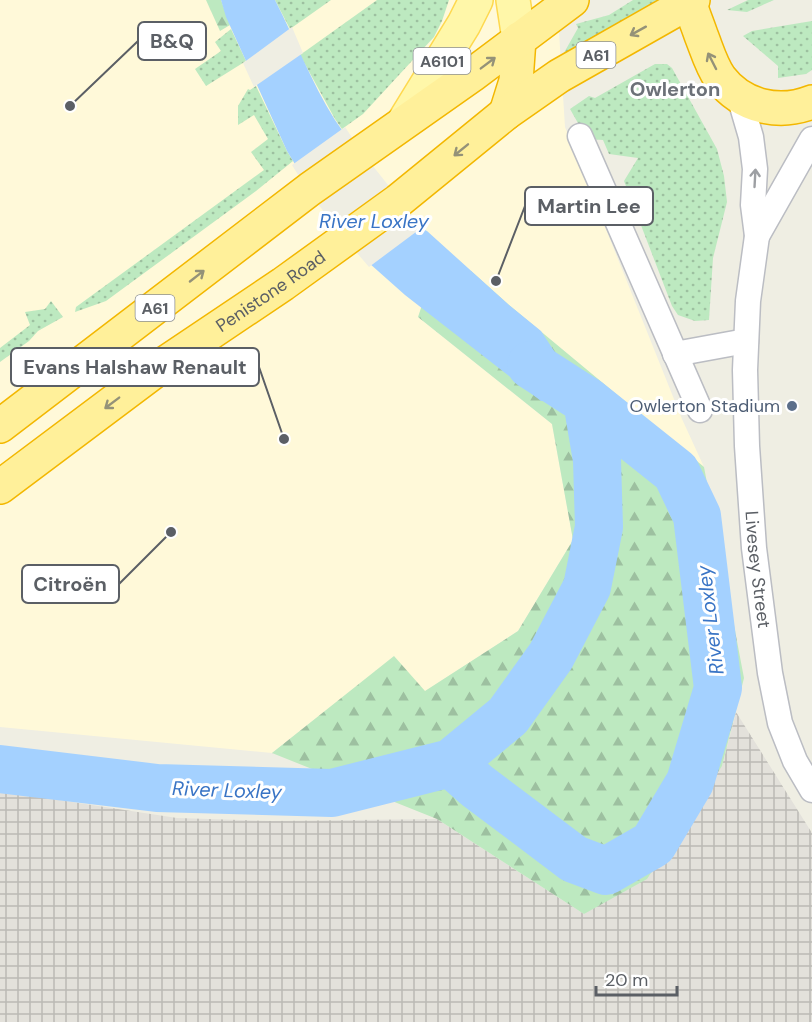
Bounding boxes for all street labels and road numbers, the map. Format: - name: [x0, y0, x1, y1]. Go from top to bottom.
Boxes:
- road number: A61: [576, 42, 616, 68]
- road number: A6101: [414, 48, 470, 74]
- street label: Penistone Road: [211, 245, 330, 338]
- road number: A61: [136, 295, 174, 321]
- street label: Livesey Street: [739, 510, 776, 630]

